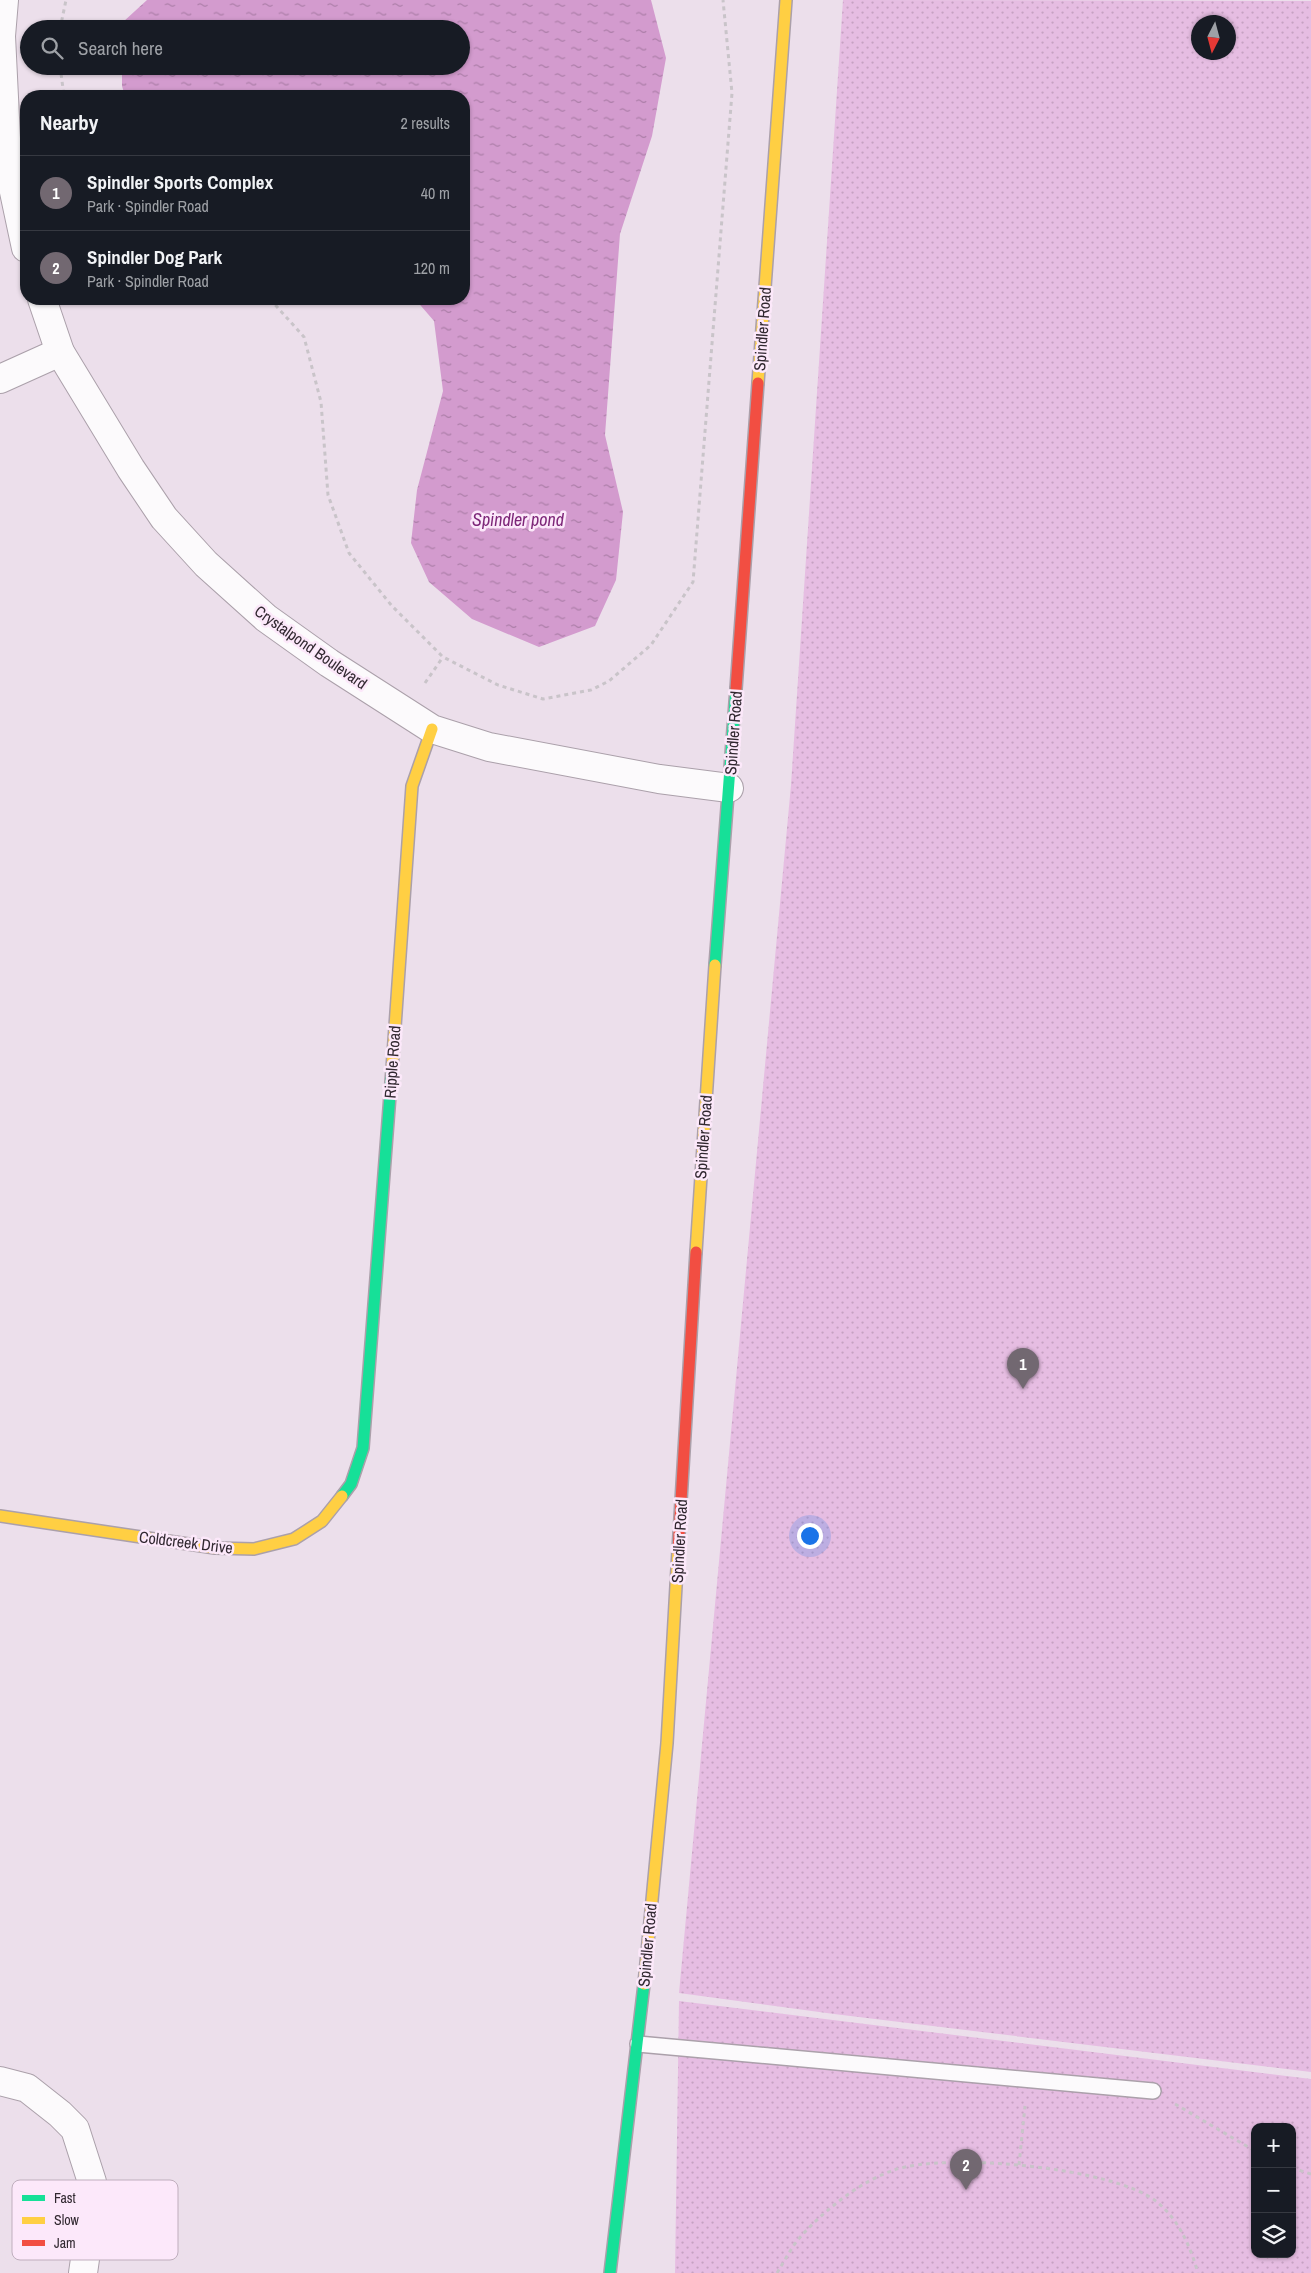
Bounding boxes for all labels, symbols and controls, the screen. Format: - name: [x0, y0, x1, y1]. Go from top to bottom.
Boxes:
- north arrow: [1191, 15, 1236, 60]
- search box: [20, 20, 470, 75]
- icon: search: [38, 34, 66, 62]
- text: Search here: [78, 35, 163, 61]
- text: Nearby: [40, 108, 98, 137]
- text: 2 results: [400, 112, 450, 134]
- text: Spindler Sports Complex: [87, 169, 273, 195]
- text: 1: [52, 182, 60, 204]
- text: 40 m: [421, 182, 450, 204]
- text: Park · Spindler Road: [87, 195, 209, 217]
- text: Spindler Dog Park: [87, 244, 222, 270]
- text: 2: [52, 257, 60, 279]
- text: 120 m: [414, 257, 450, 279]
- text: Park · Spindler Road: [87, 270, 209, 292]
- street label: Spindler Road: [748, 286, 776, 372]
- water label: Spindler pond: [472, 507, 565, 532]
- street label: Crystalpond Boulevard: [250, 600, 372, 694]
- street label: Spindler Road: [719, 690, 747, 776]
- street label: Ripple Road: [378, 1025, 406, 1099]
- street label: Spindler Road: [689, 1094, 717, 1180]
- pin: 1: [1007, 1348, 1039, 1389]
- street label: Spindler Road: [666, 1499, 692, 1583]
- your location: [797, 1523, 823, 1549]
- street label: Coldcreek Drive: [138, 1525, 234, 1559]
- street label: Spindler Road: [632, 1902, 662, 1988]
- map controls: [1251, 2123, 1296, 2258]
- button: +: [1251, 2123, 1296, 2168]
- pin: 2: [950, 2149, 982, 2190]
- button: −: [1251, 2168, 1296, 2213]
- legend: [12, 2180, 178, 2260]
- text: Fast: [54, 2189, 76, 2207]
- text: Slow: [54, 2211, 80, 2229]
- button: layers: [1251, 2213, 1296, 2258]
- text: Jam: [54, 2234, 76, 2252]

